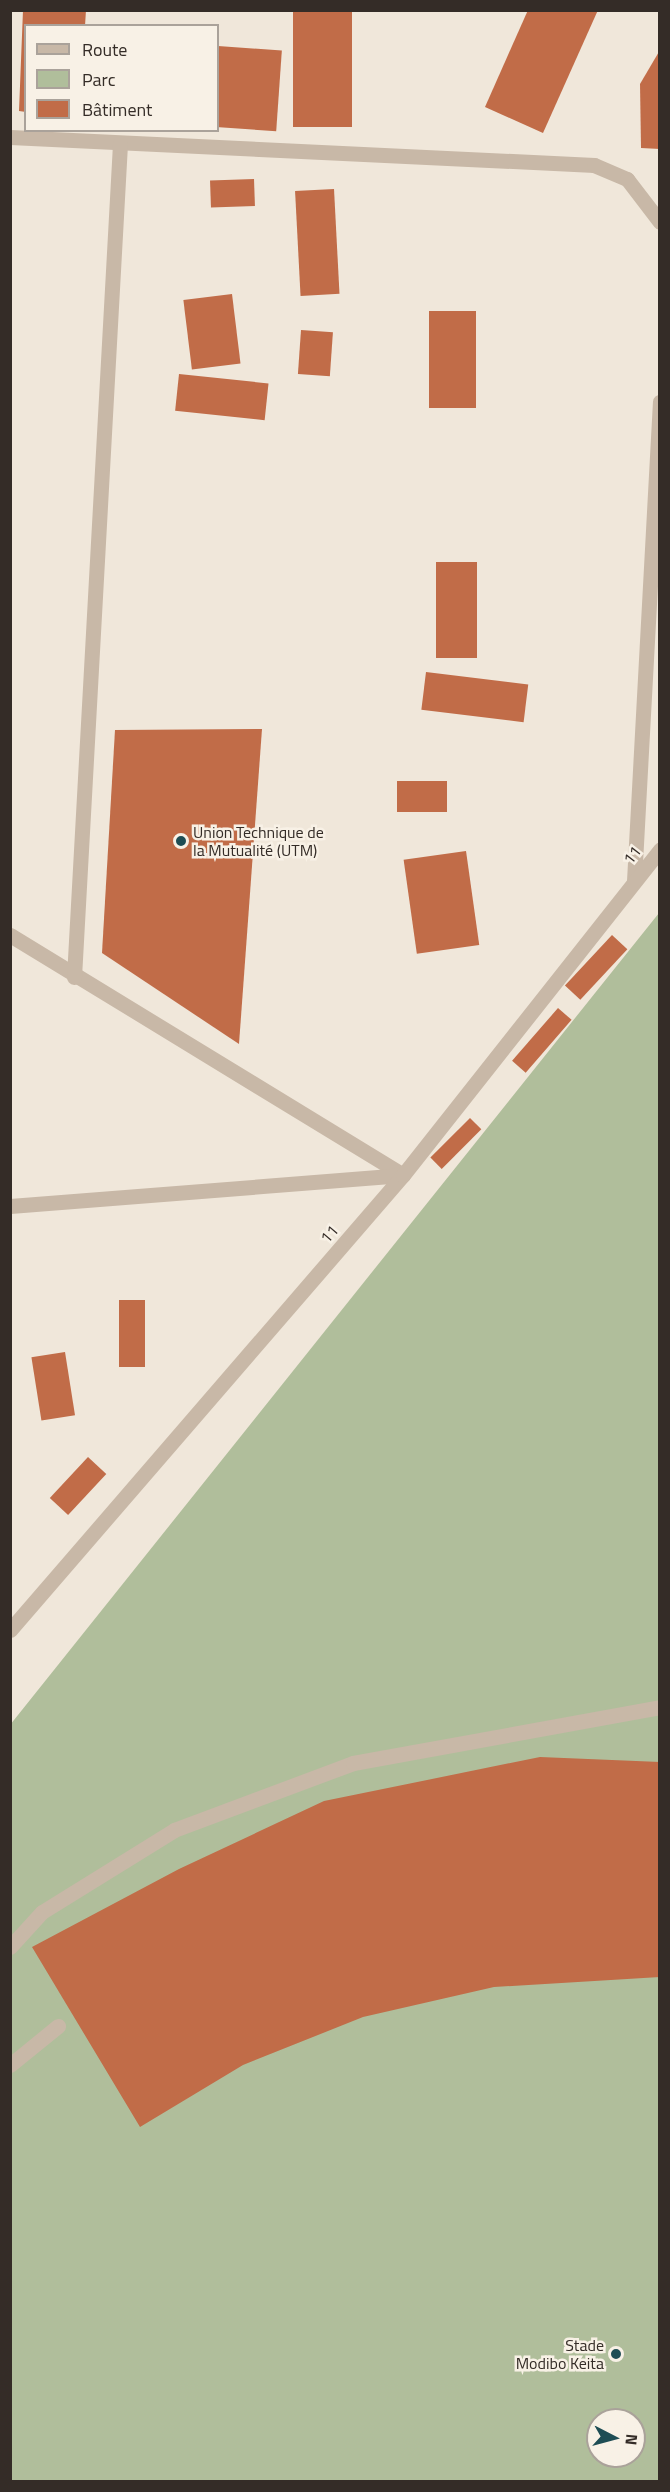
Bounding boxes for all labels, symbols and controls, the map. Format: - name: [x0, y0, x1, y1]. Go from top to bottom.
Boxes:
- legend: [24, 24, 219, 132]
- text: Route: [82, 36, 127, 63]
- text: Parc: [82, 66, 116, 93]
- text: Bâtiment: [82, 96, 152, 123]
- place label: Union Technique de la Mutualité (UTM): [193, 822, 324, 860]
- marker: Union Technique de la Mutualité (UTM): [174, 834, 188, 848]
- street label: 11: [619, 842, 645, 868]
- street label: 11: [316, 1221, 342, 1247]
- place label: Stade Modibo Keita: [516, 2335, 604, 2373]
- marker: Stade Modibo Keita: [609, 2347, 623, 2361]
- north arrow: [586, 2408, 646, 2468]
- text: N: [619, 2433, 644, 2446]

